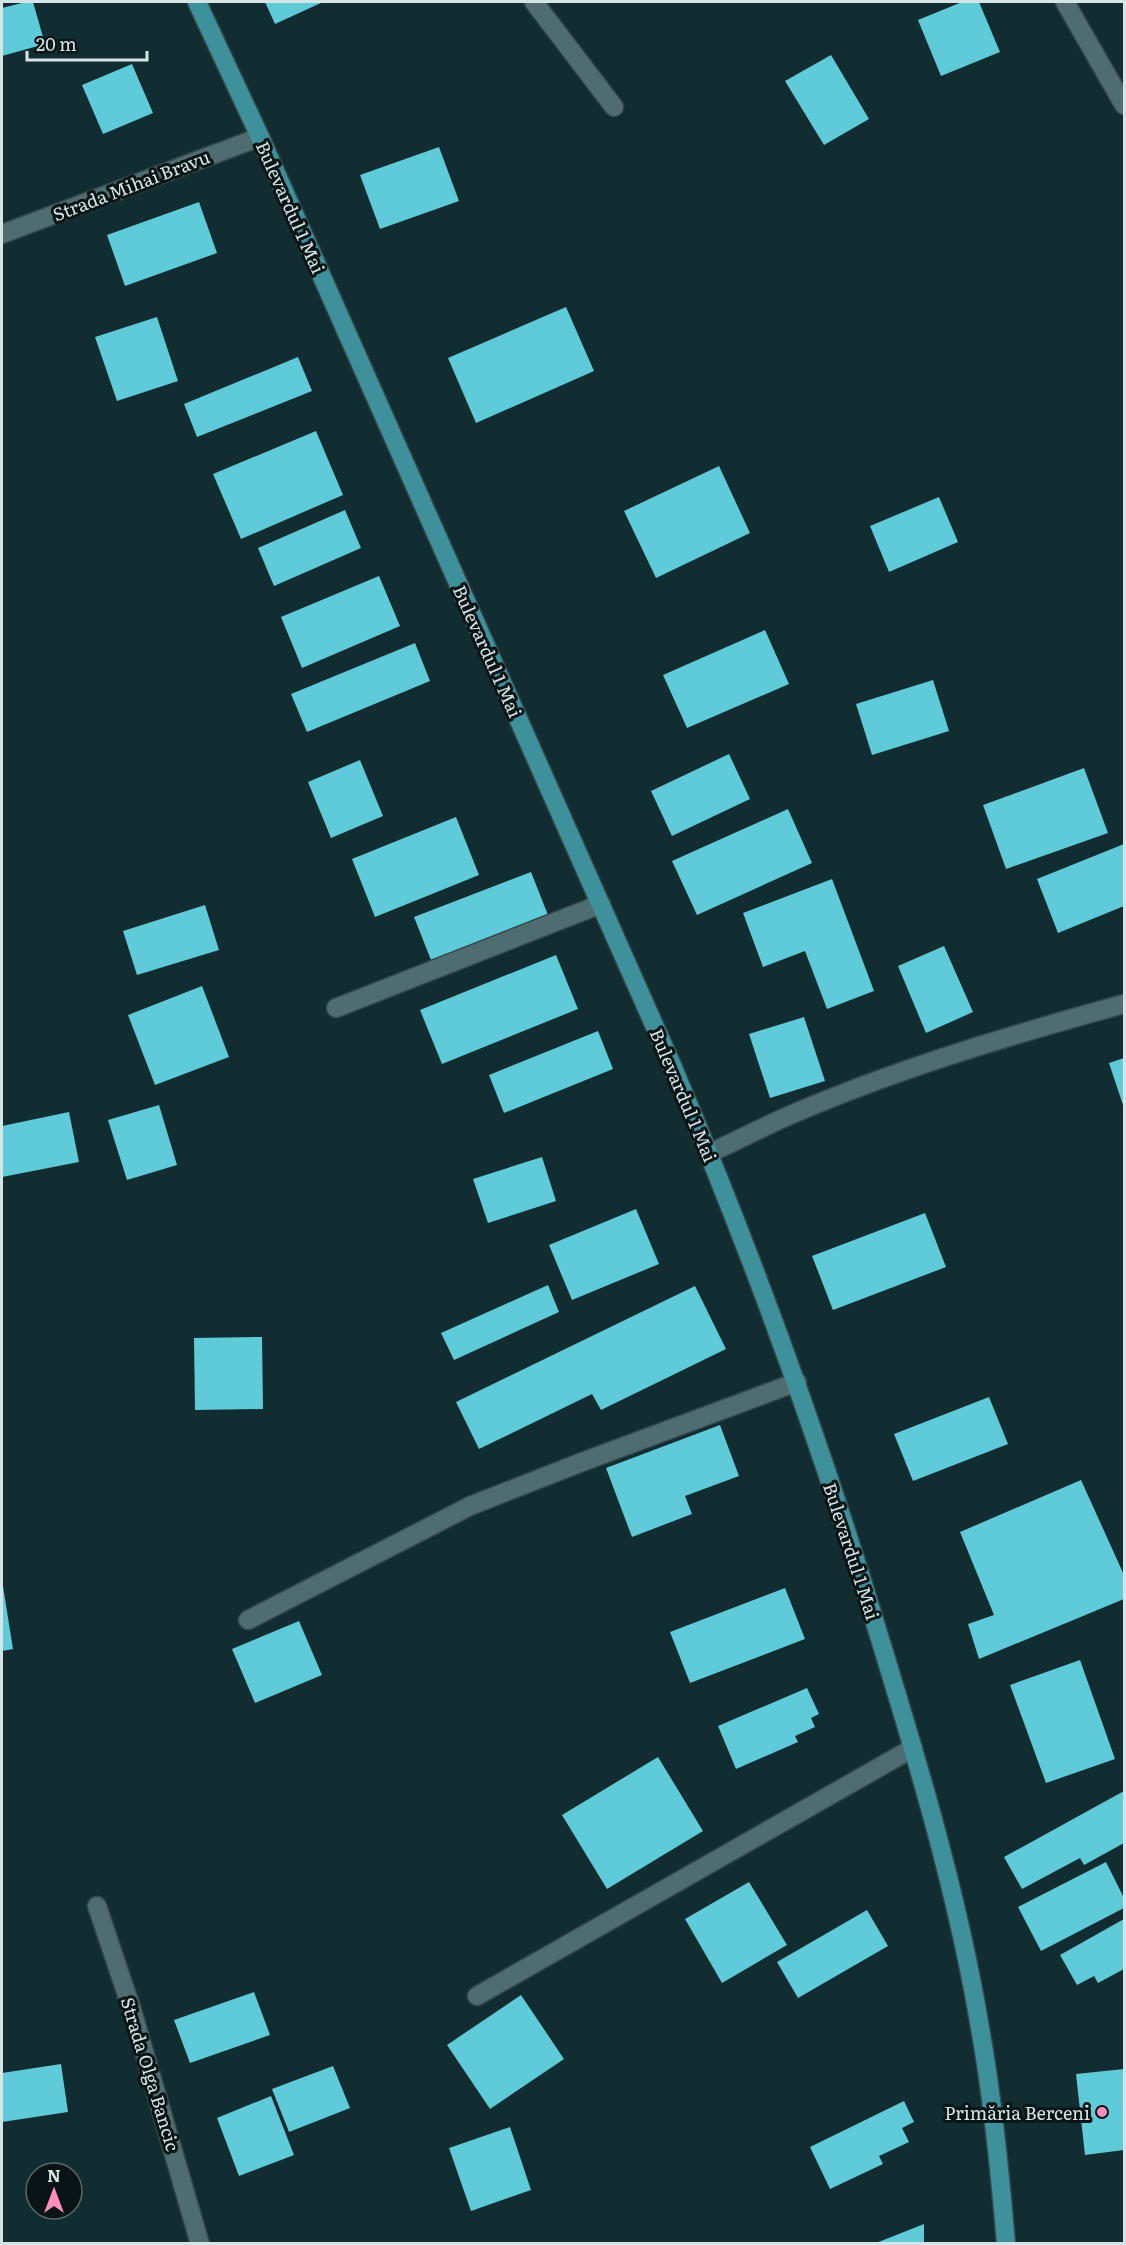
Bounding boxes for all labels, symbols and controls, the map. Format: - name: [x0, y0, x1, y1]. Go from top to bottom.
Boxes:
- scale bar: [27, 24, 147, 62]
- text: 20 m: [36, 30, 77, 57]
- street label: Bulevardul 1 Mai: [250, 136, 332, 278]
- street label: Strada Mihai Bravu: [48, 143, 214, 227]
- street label: Bulevardul 1 Mai: [447, 580, 529, 722]
- street label: Bulevardul 1 Mai: [644, 1024, 724, 1166]
- street label: Bulevardul 1 Mai: [817, 1479, 887, 1623]
- street label: Strada Olga Bancic: [115, 1994, 187, 2154]
- place label: Primăria Berceni: [945, 2099, 1090, 2126]
- marker: Primăria Berceni: [1095, 2105, 1109, 2119]
- north arrow: [24, 2161, 84, 2221]
- text: N: [47, 2163, 61, 2187]

